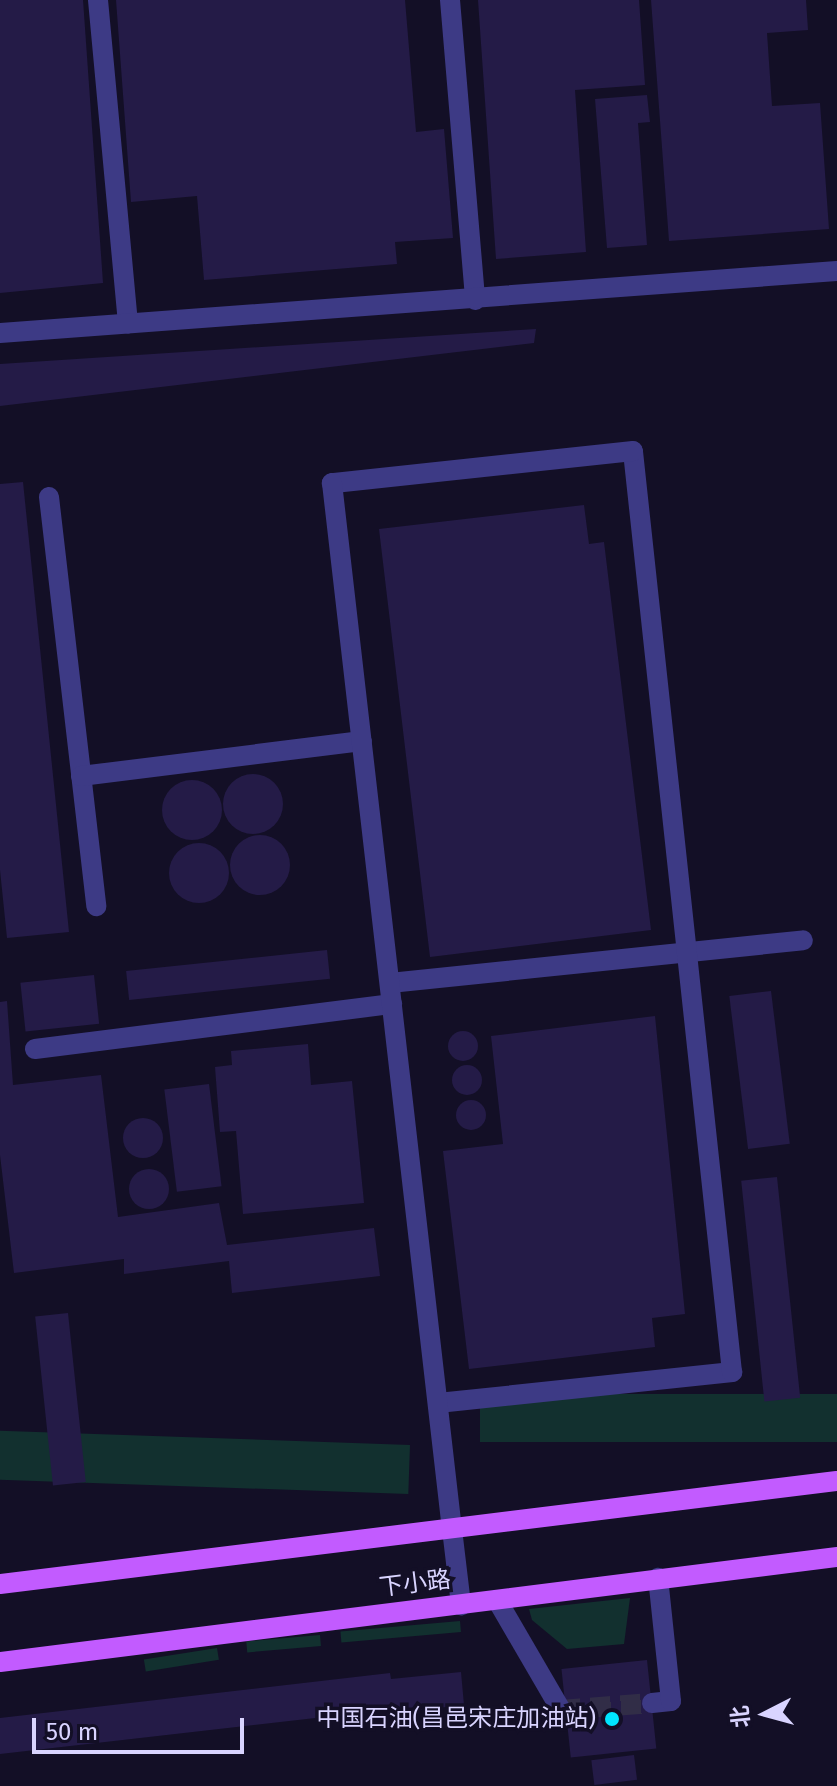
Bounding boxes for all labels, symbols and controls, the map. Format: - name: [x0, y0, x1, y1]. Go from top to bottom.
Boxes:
- street label: 下小路: [378, 1565, 452, 1603]
- north arrow: [725, 1674, 805, 1754]
- scale bar: [36, 1702, 248, 1752]
- text: 北: [726, 1704, 755, 1729]
- place label: 中国石油(昌邑宋庄加油站): [316, 1705, 596, 1733]
- marker: 中国石油(昌邑宋庄加油站): [603, 1710, 621, 1728]
- text: 50 m: [46, 1718, 98, 1746]

